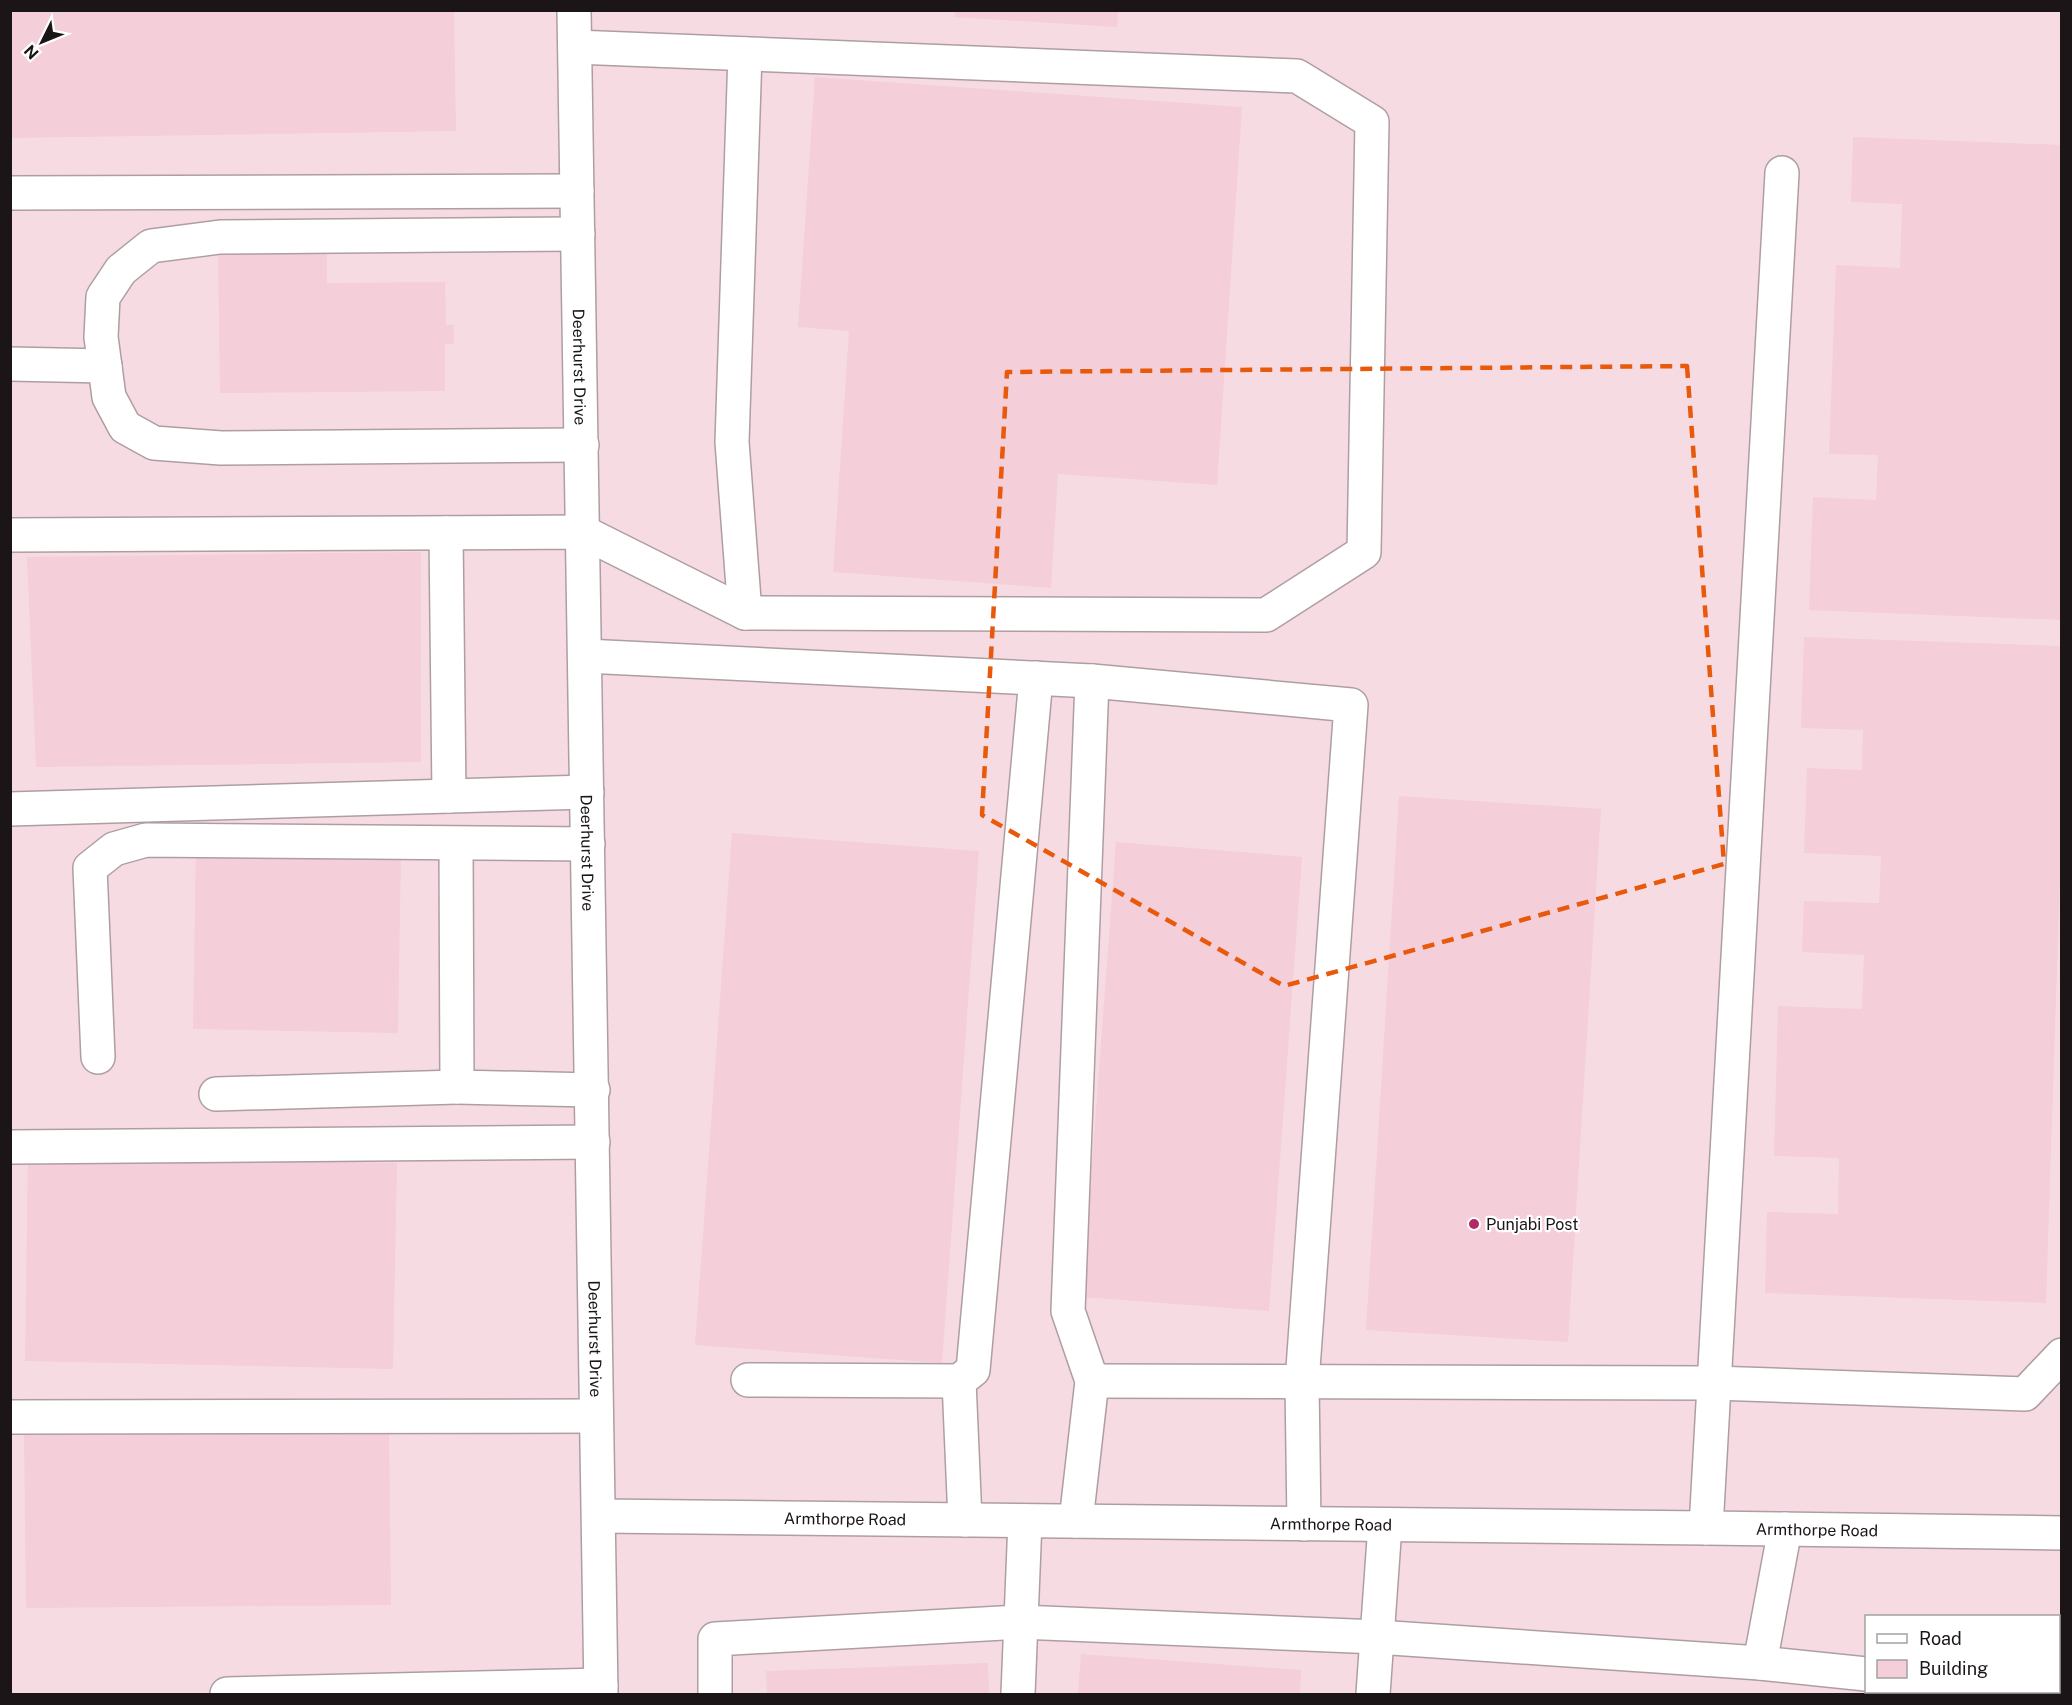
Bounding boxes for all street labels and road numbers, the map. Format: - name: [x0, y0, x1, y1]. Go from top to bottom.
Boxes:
- street label: Deerhurst Drive: [569, 308, 590, 425]
- street label: Deerhurst Drive: [577, 794, 597, 911]
- street label: Deerhurst Drive: [584, 1280, 605, 1397]
- street label: Armthorpe Road: [784, 1509, 906, 1529]
- street label: Armthorpe Road: [1270, 1514, 1392, 1535]
- street label: Armthorpe Road: [1756, 1520, 1878, 1540]

